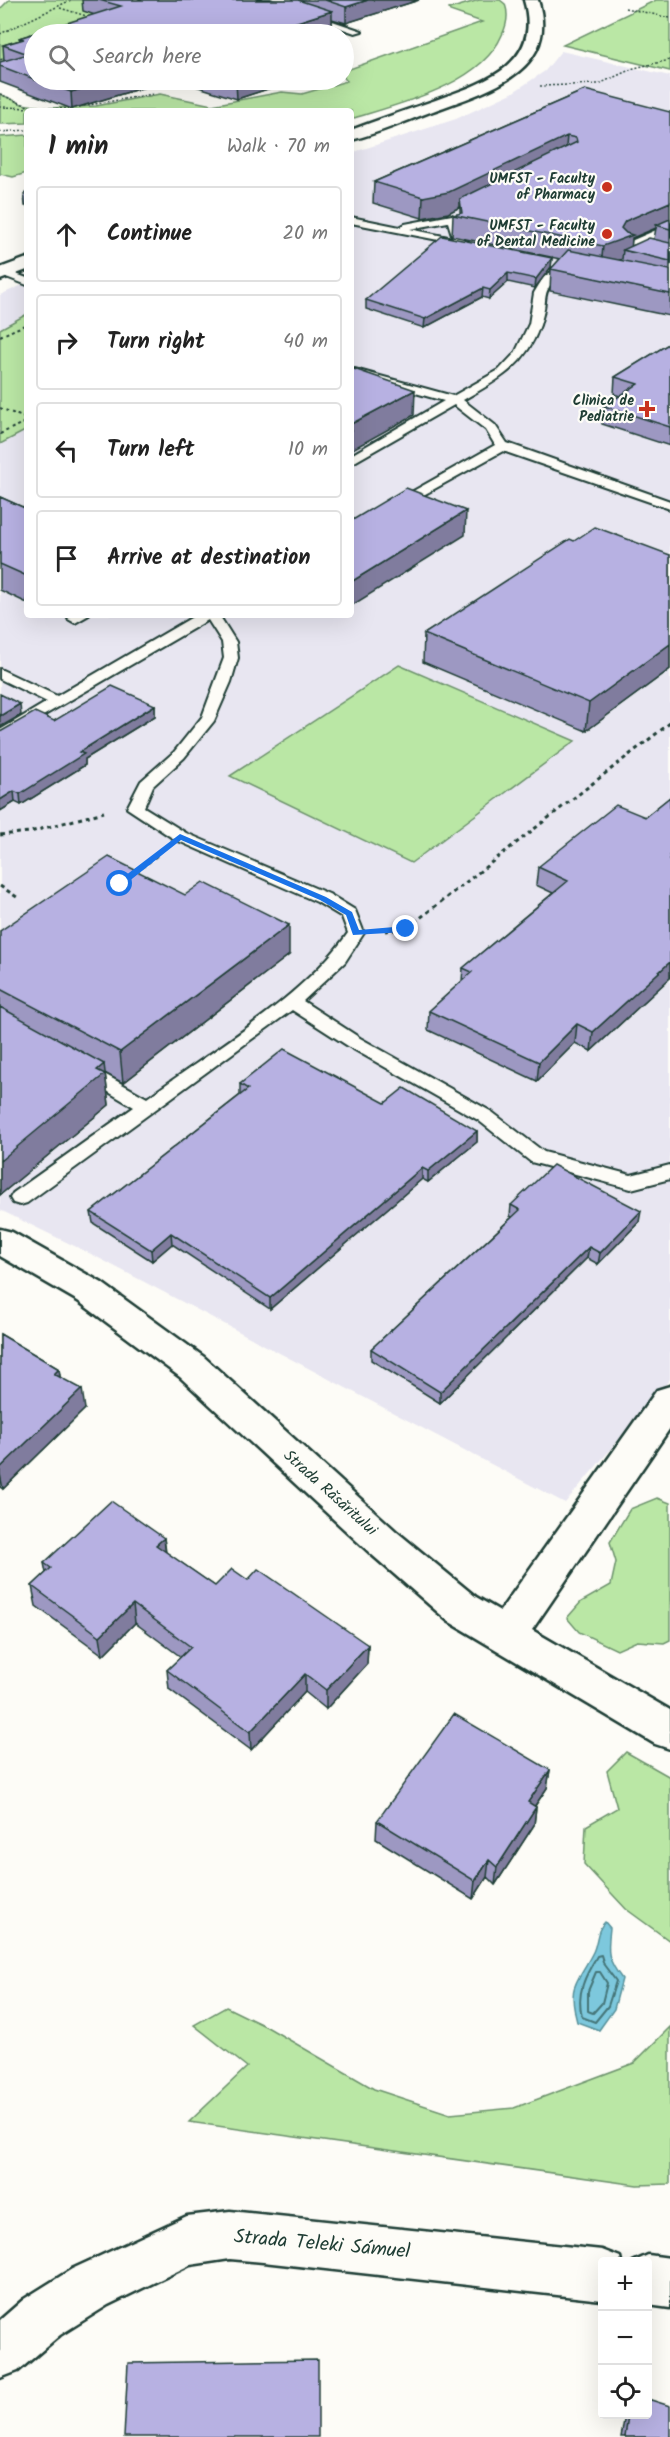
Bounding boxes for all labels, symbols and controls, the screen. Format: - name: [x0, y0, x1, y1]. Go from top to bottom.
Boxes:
- search box: [24, 24, 354, 90]
- text: Search here: [93, 40, 201, 75]
- icon: search: [45, 41, 78, 74]
- text: 1 min: [48, 126, 108, 168]
- text: Walk · 70 m: [227, 131, 330, 163]
- place label: UMFST - Faculty of Pharmacy: [489, 168, 596, 206]
- marker: UMFST - Faculty of Pharmacy: [600, 180, 614, 194]
- place label: UMFST - Faculty of Dental Medicine: [477, 215, 596, 253]
- text: Continue: [107, 217, 192, 252]
- icon: ahead: [50, 218, 83, 251]
- text: 20 m: [282, 218, 328, 250]
- marker: UMFST - Faculty of Dental Medicine: [600, 227, 614, 241]
- text: Turn right: [107, 325, 205, 360]
- icon: right: [50, 326, 83, 359]
- text: 40 m: [283, 326, 328, 358]
- place label: Clinica de Pediatrie: [573, 390, 634, 428]
- marker: Clinica de Pediatrie: [638, 400, 656, 418]
- text: Turn left: [107, 433, 194, 468]
- icon: left: [50, 434, 83, 467]
- text: 10 m: [288, 434, 328, 466]
- text: Arrive at destination: [107, 541, 310, 576]
- icon: arrive: [50, 542, 83, 575]
- route start: [106, 870, 132, 896]
- route end: [392, 915, 418, 941]
- street label: Strada Răsăritului: [277, 1444, 383, 1543]
- street label: Strada Teleki Sámuel: [232, 2221, 412, 2269]
- map controls: [598, 2257, 652, 2419]
- button: +: [598, 2257, 652, 2311]
- button: −: [598, 2311, 652, 2365]
- button: locate: [598, 2365, 652, 2419]

